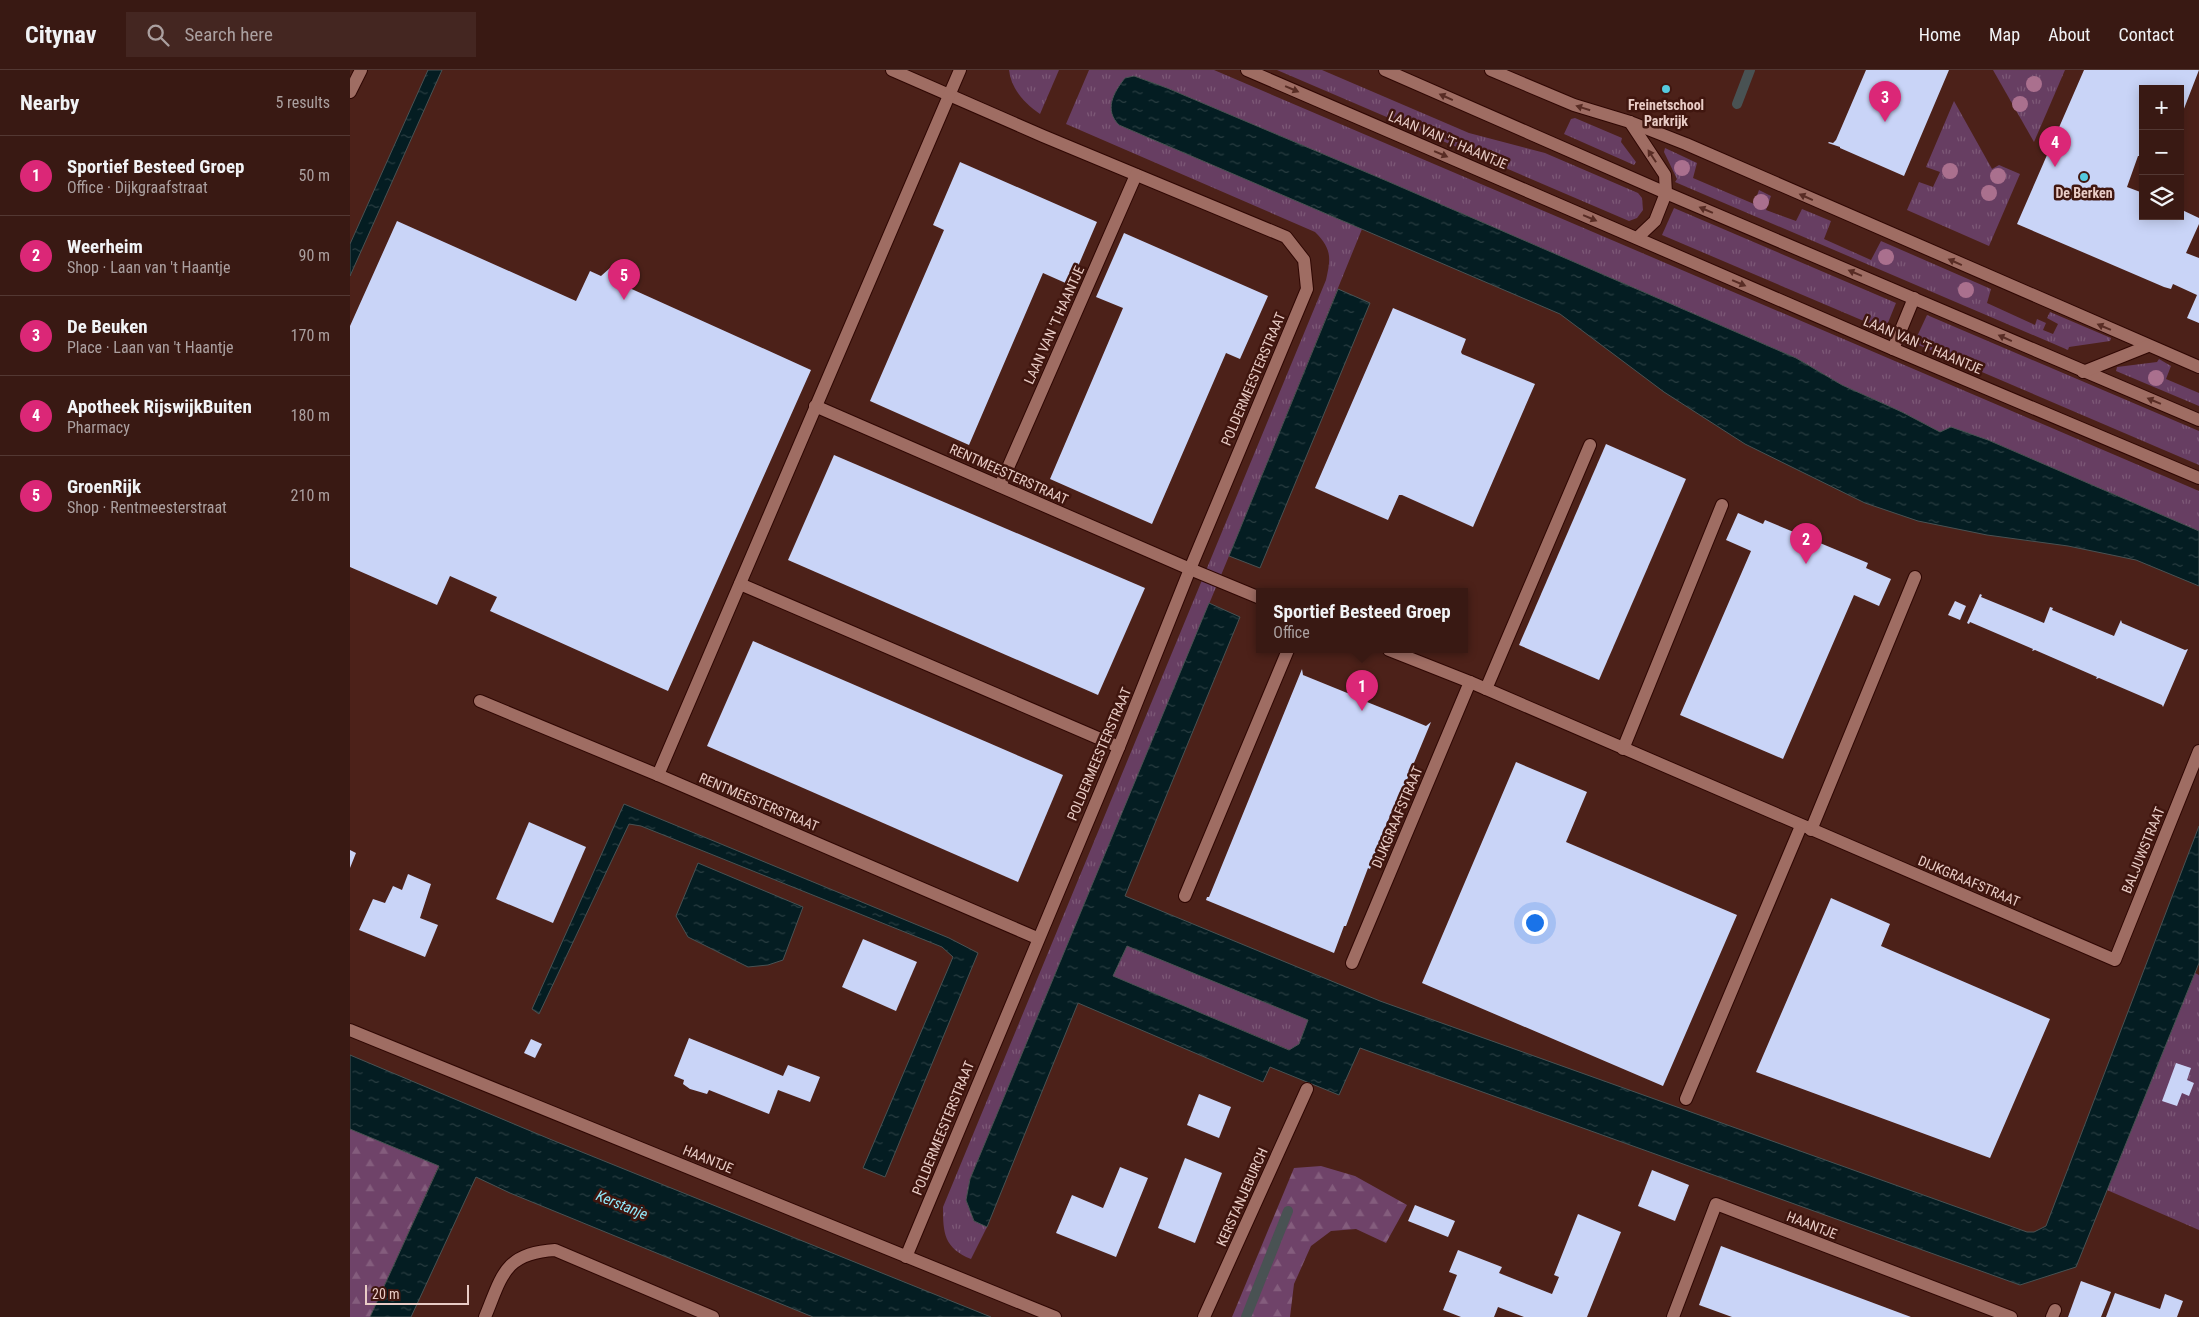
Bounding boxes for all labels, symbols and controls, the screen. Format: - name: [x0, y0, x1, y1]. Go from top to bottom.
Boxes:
- search box: [126, 12, 476, 57]
- text: Citynav: [25, 21, 96, 49]
- icon: search: [144, 21, 172, 49]
- text: Search here: [184, 23, 273, 46]
- text: Home: [1919, 24, 1961, 45]
- text: Map: [1989, 24, 2020, 45]
- text: About: [2048, 24, 2090, 45]
- text: Contact: [2118, 24, 2174, 45]
- pin: 3: [1869, 81, 1901, 122]
- marker: Freinetschool Parkrijk: [1660, 83, 1672, 95]
- map controls: [2139, 85, 2184, 220]
- button: +: [2139, 85, 2184, 130]
- one-way arrow: [1285, 86, 1299, 94]
- text: Nearby: [20, 91, 79, 115]
- one-way arrow: [1439, 92, 1453, 100]
- text: 5 results: [275, 93, 330, 112]
- place label: Freinetschool Parkrijk: [1628, 97, 1704, 129]
- one-way arrow: [1576, 103, 1591, 111]
- street label: LAAN VAN 'T HAANTJE: [1386, 108, 1510, 172]
- pin: 4: [2039, 126, 2071, 167]
- button: −: [2139, 130, 2184, 175]
- one-way arrow: [1647, 149, 1657, 163]
- one-way arrow: [1434, 150, 1448, 158]
- text: Sportief Besteed Groep: [67, 155, 244, 178]
- text: 1: [32, 166, 40, 185]
- text: 50 m: [298, 166, 330, 185]
- marker: De Berken: [2078, 171, 2090, 183]
- button: layers: [2139, 175, 2184, 220]
- text: Office · Dijkgraafstraat: [67, 178, 208, 197]
- place label: De Berken: [2055, 185, 2113, 201]
- one-way arrow: [1799, 193, 1813, 201]
- one-way arrow: [1699, 205, 1713, 213]
- one-way arrow: [1583, 215, 1597, 223]
- text: Weerheim: [67, 235, 143, 258]
- text: 2: [32, 246, 40, 265]
- text: 90 m: [298, 246, 330, 265]
- text: Shop · Laan van 't Haantje: [67, 258, 230, 277]
- one-way arrow: [1948, 258, 1962, 266]
- pin: 5: [608, 259, 640, 300]
- street label: LAAN VAN 'T HAANTJE: [1021, 263, 1087, 387]
- one-way arrow: [1848, 269, 1862, 277]
- one-way arrow: [1732, 279, 1746, 287]
- street label: POLDERMEESTERSTRAAT: [1218, 310, 1288, 448]
- street label: LAAN VAN 'T HAANTJE: [1861, 313, 1985, 377]
- text: De Beuken: [67, 315, 148, 338]
- one-way arrow: [2097, 323, 2111, 331]
- text: 3: [32, 326, 40, 345]
- text: 170 m: [291, 326, 330, 345]
- one-way arrow: [1997, 333, 2012, 341]
- text: Place · Laan van 't Haantje: [67, 338, 234, 357]
- text: Apotheek RijswijkBuiten: [67, 395, 252, 418]
- one-way arrow: [2147, 397, 2161, 405]
- text: 4: [32, 406, 40, 425]
- text: 180 m: [291, 406, 330, 425]
- text: Pharmacy: [67, 418, 130, 437]
- street label: RENTMEESTERSTRAAT: [947, 441, 1071, 507]
- text: GroenRijk: [67, 475, 141, 498]
- text: 5: [32, 486, 40, 505]
- text: 210 m: [291, 486, 330, 505]
- text: Shop · Rentmeesterstraat: [67, 498, 227, 517]
- pin: 2: [1790, 523, 1822, 564]
- popup: [1256, 588, 1468, 653]
- text: Sportief Besteed Groep: [1273, 600, 1451, 623]
- text: Office: [1273, 623, 1310, 642]
- pin: 1: [1346, 670, 1378, 711]
- street label: POLDERMEESTERSTRAAT: [1064, 685, 1134, 823]
- street label: DIJKGRAAFSTRAAT: [1368, 764, 1426, 870]
- street label: RENTMEESTERSTRAAT: [697, 770, 821, 834]
- street label: BALJUWSTRAAT: [2118, 804, 2168, 896]
- street label: DIJKGRAAFSTRAAT: [1916, 852, 2022, 910]
- your location: [1522, 910, 1548, 936]
- street label: POLDERMEESTERSTRAAT: [909, 1059, 977, 1197]
- street label: HAANTJE: [681, 1142, 736, 1176]
- street label: KERSTANJEBURCH: [1213, 1145, 1271, 1249]
- water label: Kerstanje: [594, 1187, 651, 1224]
- street label: HAANTJE: [1784, 1208, 1840, 1242]
- scale bar: [365, 1282, 469, 1305]
- text: 20 m: [372, 1286, 400, 1302]

